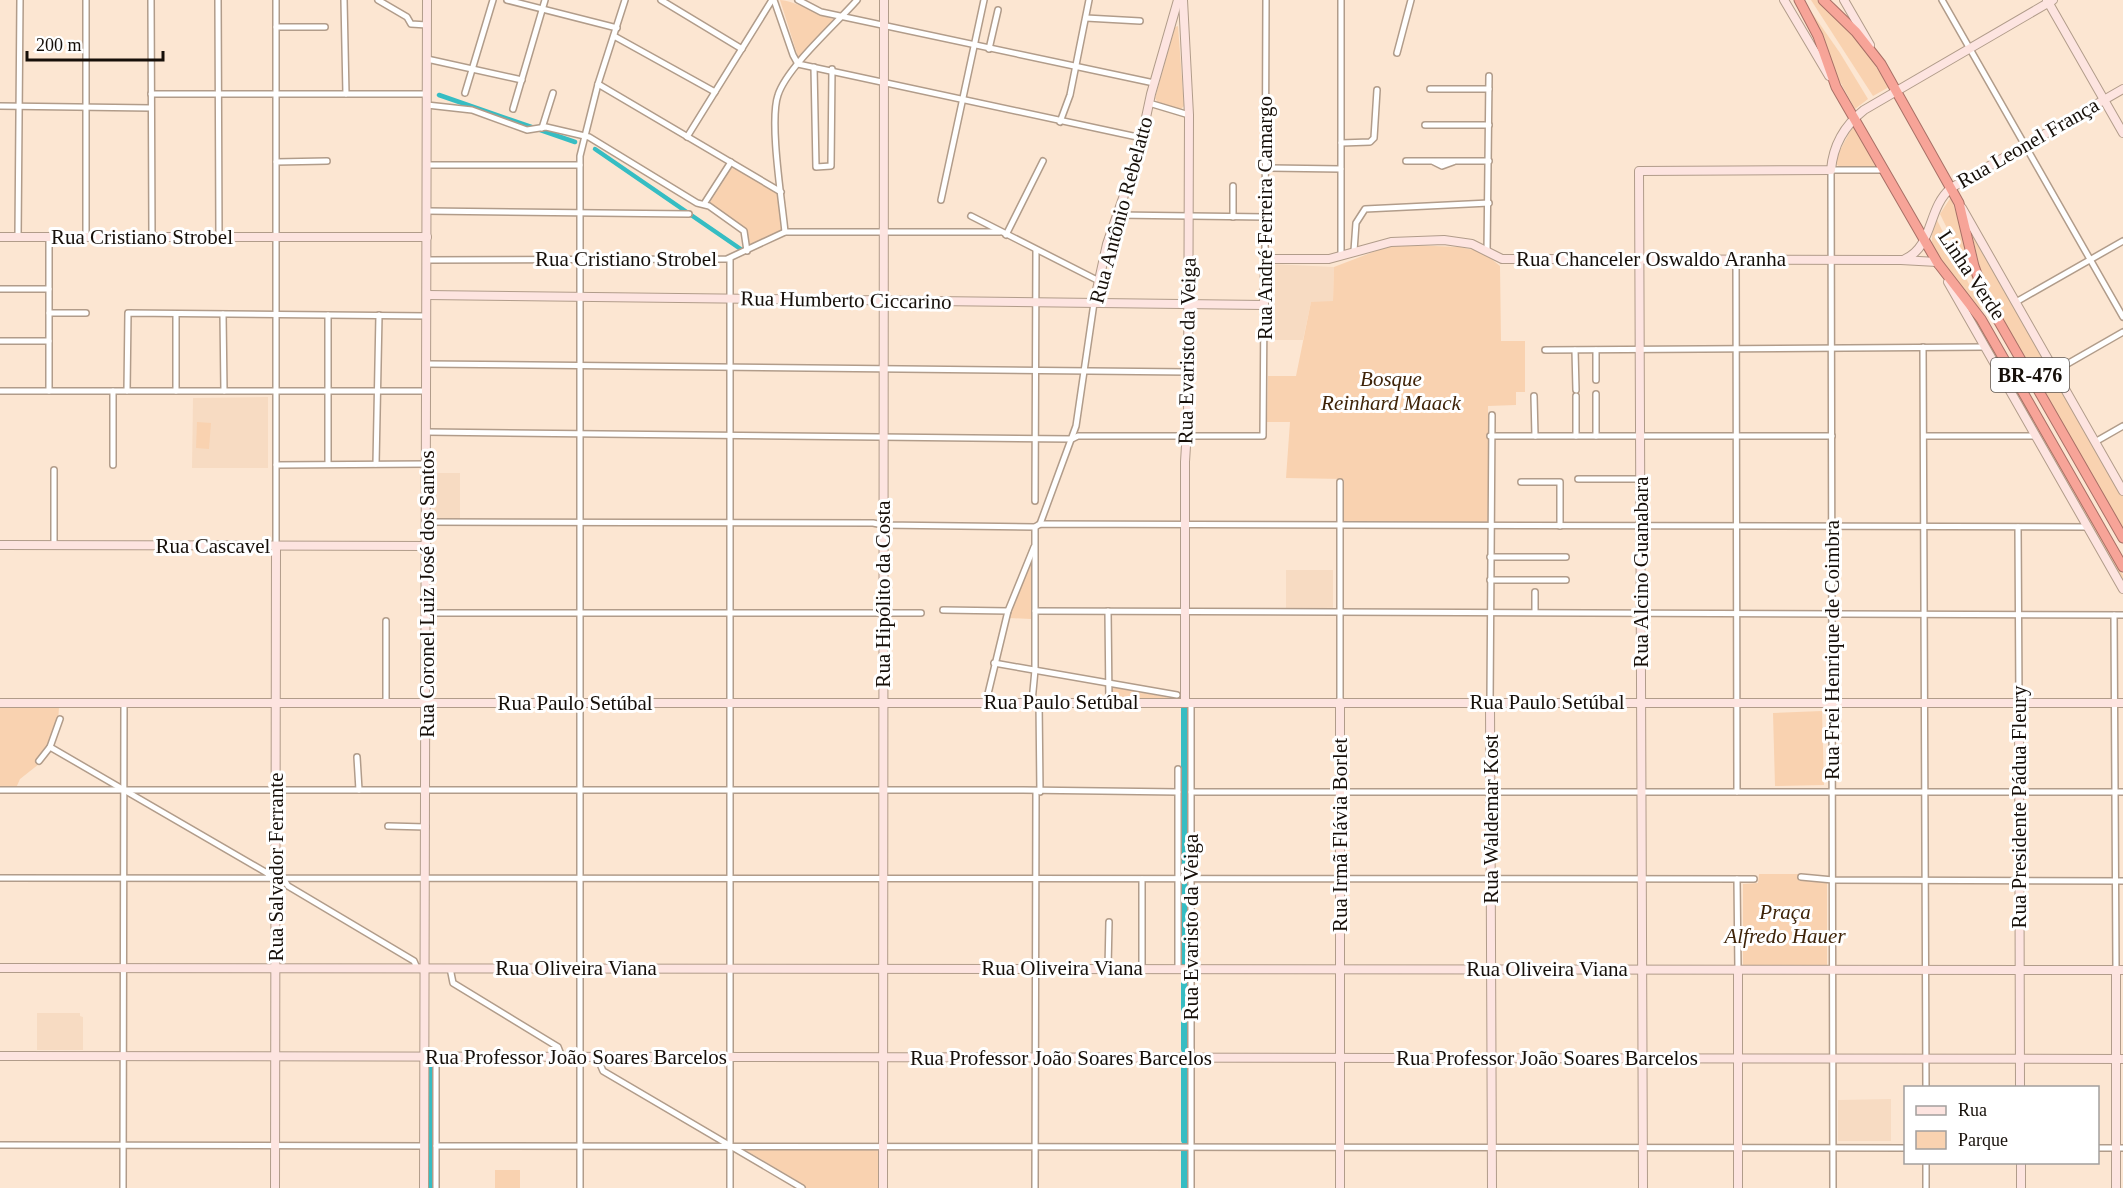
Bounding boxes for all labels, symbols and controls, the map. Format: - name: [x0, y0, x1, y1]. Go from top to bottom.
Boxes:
- scale bar: [27, 24, 164, 62]
- text: 200 m: [36, 35, 82, 55]
- street label: Rua Leonel França: [1953, 92, 2104, 193]
- street label: Rua André Ferreira Camargo: [1253, 96, 1277, 340]
- street label: Rua Antônio Rebelatto: [1084, 114, 1158, 306]
- street label: Rua Cristiano Strobel: [51, 225, 233, 249]
- street label: Linha Verde: [1933, 226, 2011, 324]
- street label: Rua Cristiano Strobel: [535, 247, 717, 271]
- street label: Rua Chanceler Oswaldo Aranha: [1516, 247, 1787, 271]
- street label: Rua Evaristo da Veiga: [1173, 257, 1201, 445]
- street label: Rua Humberto Ciccarino: [740, 286, 952, 314]
- road number: BR-476: [1991, 358, 2069, 392]
- park label: Bosque Reinhard Maack: [1320, 367, 1462, 415]
- street label: Rua Coronel Luiz José dos Santos: [415, 450, 439, 738]
- street label: Rua Alcino Guanabara: [1629, 476, 1653, 668]
- street label: Rua Hipólito da Costa: [871, 500, 895, 688]
- street label: Rua Frei Henrique de Coimbra: [1820, 519, 1844, 780]
- street label: Rua Cascavel: [156, 534, 271, 558]
- street label: Rua Presidente Pádua Fleury: [2007, 685, 2031, 929]
- street label: Rua Paulo Setúbal: [983, 690, 1139, 714]
- street label: Rua Paulo Setúbal: [1469, 690, 1625, 714]
- street label: Rua Paulo Setúbal: [497, 691, 653, 715]
- street label: Rua Waldemar Kost: [1479, 734, 1503, 904]
- street label: Rua Irmã Flávia Borlet: [1328, 738, 1352, 932]
- street label: Rua Salvador Ferrante: [264, 773, 288, 961]
- street label: Rua Evaristo da Veiga: [1179, 833, 1203, 1020]
- park label: Praça Alfredo Hauer: [1722, 900, 1846, 948]
- street label: Rua Oliveira Viana: [495, 956, 657, 980]
- street label: Rua Oliveira Viana: [981, 956, 1143, 980]
- street label: Rua Oliveira Viana: [1466, 957, 1628, 981]
- street label: Rua Professor João Soares Barcelos: [425, 1045, 727, 1069]
- street label: Rua Professor João Soares Barcelos: [910, 1046, 1212, 1070]
- street label: Rua Professor João Soares Barcelos: [1396, 1046, 1698, 1070]
- legend: [1904, 1086, 2099, 1164]
- text: Rua: [1958, 1100, 1987, 1120]
- text: Parque: [1958, 1130, 2008, 1150]

